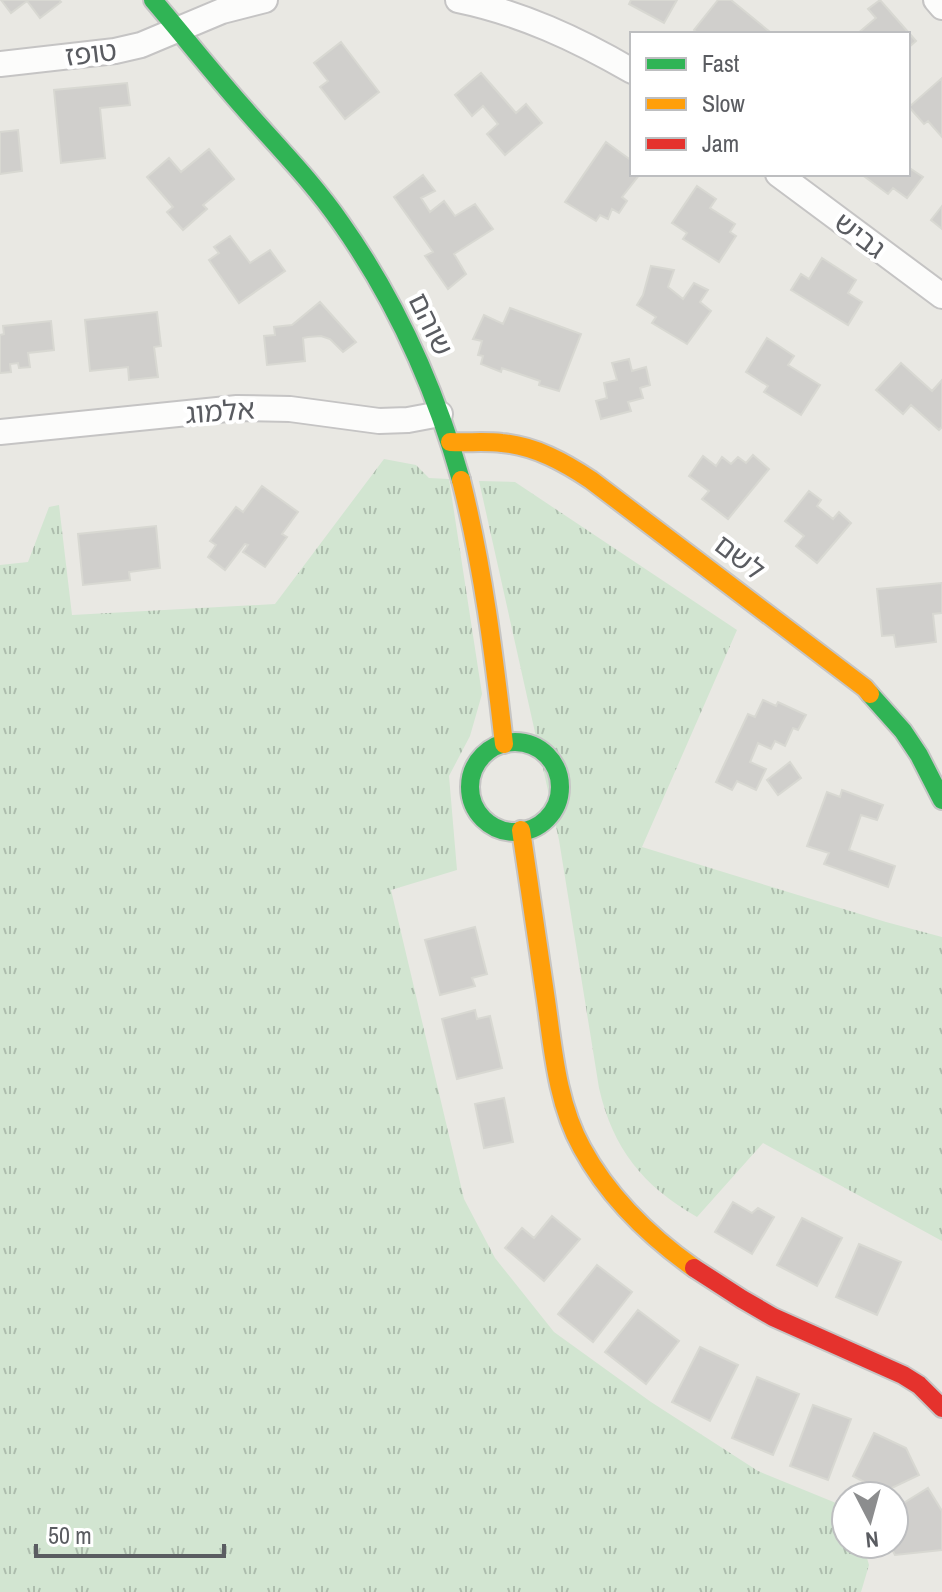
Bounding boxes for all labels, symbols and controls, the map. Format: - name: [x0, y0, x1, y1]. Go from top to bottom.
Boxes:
- street label: טופז: [63, 31, 119, 75]
- legend: [630, 32, 910, 176]
- text: Fast: [702, 47, 740, 79]
- text: Slow: [702, 87, 745, 119]
- text: Jam: [702, 127, 739, 159]
- street label: גביש: [826, 203, 894, 267]
- street label: שוהם: [400, 286, 462, 362]
- street label: אלמוג: [184, 390, 256, 432]
- street label: לשם: [707, 525, 773, 589]
- north arrow: [830, 1480, 910, 1560]
- scale bar: [36, 1508, 224, 1558]
- text: 50 m: [48, 1519, 92, 1551]
- text: N: [864, 1524, 880, 1555]

